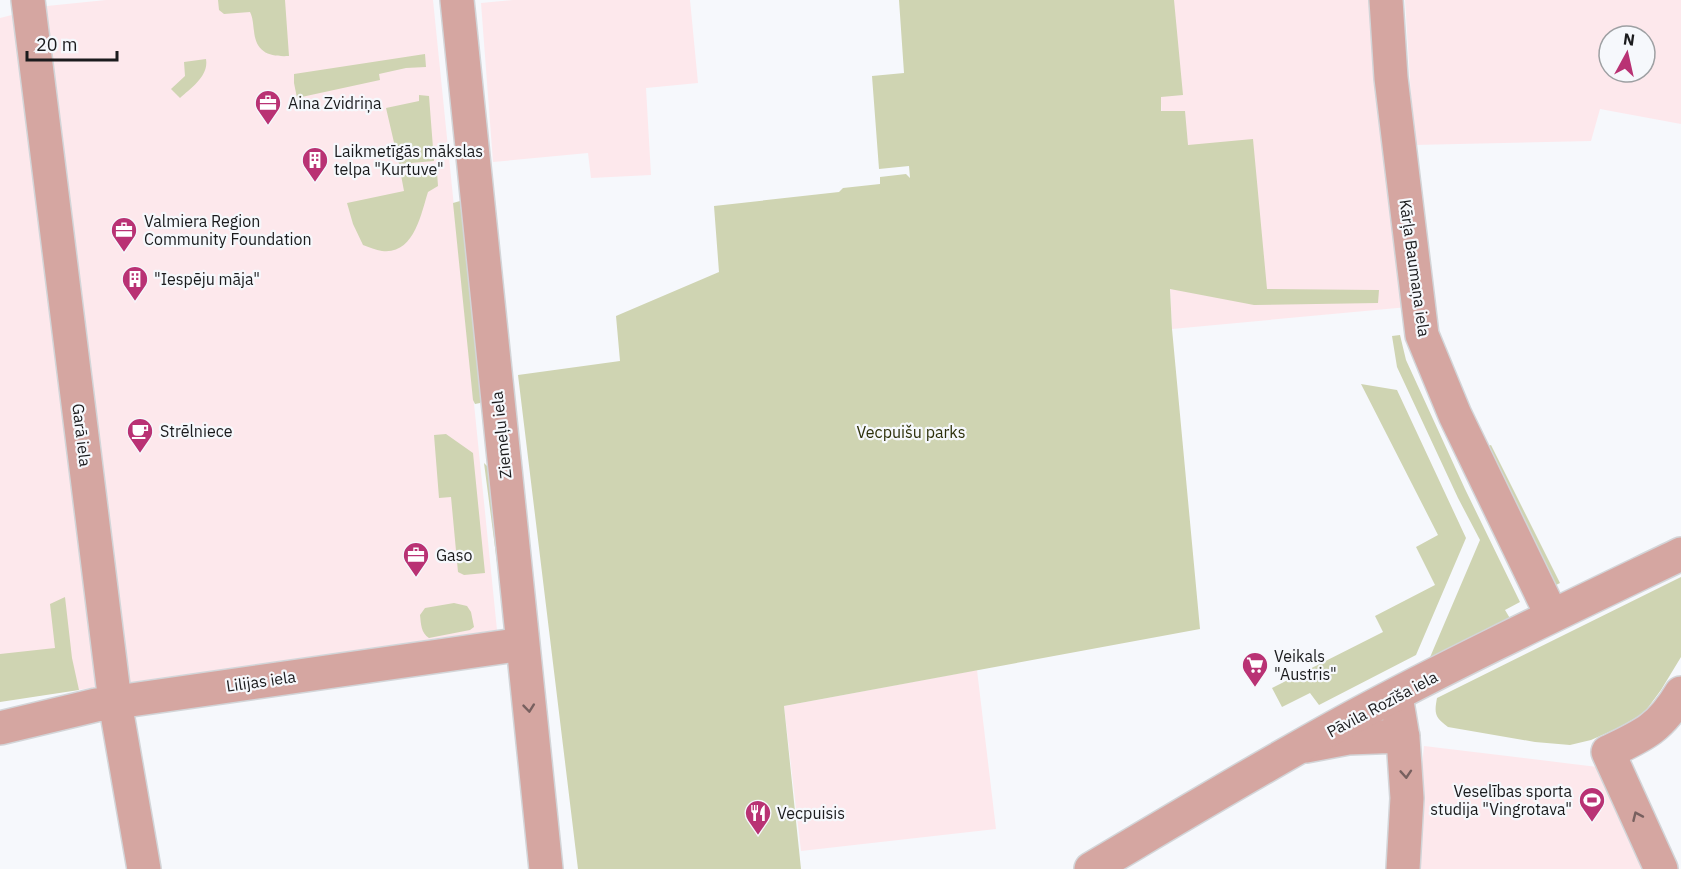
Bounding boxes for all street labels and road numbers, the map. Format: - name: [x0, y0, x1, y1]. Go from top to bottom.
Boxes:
- street label: Kārļa Baumaņa iela: [1394, 198, 1435, 339]
- street label: Ziemeļu iela: [486, 390, 517, 480]
- street label: Garā iela: [68, 402, 96, 468]
- street label: Lilijas iela: [225, 666, 298, 696]
- street label: Pāvila Rozīša iela: [1323, 666, 1441, 742]

